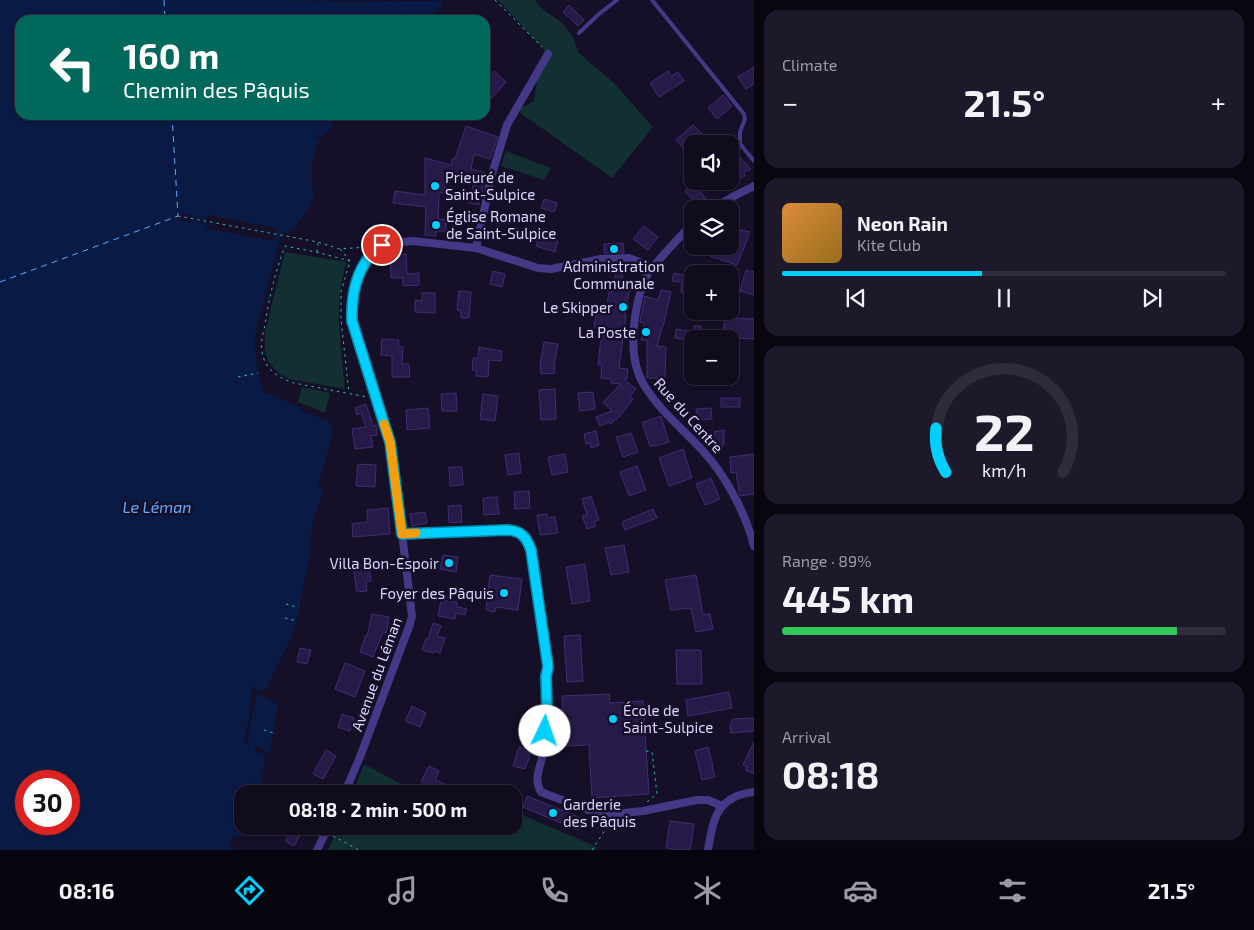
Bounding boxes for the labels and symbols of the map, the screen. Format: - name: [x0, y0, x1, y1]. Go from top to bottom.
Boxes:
- place label: Prieuré de Saint-Sulpice: [445, 168, 535, 203]
- marker: Prieuré de Saint-Sulpice: [429, 180, 441, 192]
- place label: Église Romane de Saint-Sulpice: [446, 207, 556, 242]
- marker: Église Romane de Saint-Sulpice: [430, 219, 442, 231]
- pin: [361, 224, 403, 266]
- marker: Administration Communale: [608, 243, 620, 255]
- place label: Administration Communale: [563, 257, 665, 292]
- place label: Le Skipper: [543, 298, 613, 316]
- marker: Le Skipper: [617, 301, 629, 313]
- place label: La Poste: [578, 323, 636, 341]
- marker: La Poste: [640, 326, 652, 338]
- street label: Rue du Centre: [651, 374, 727, 456]
- water label: Le Léman: [122, 497, 192, 516]
- place label: Villa Bon-Espoir: [329, 554, 439, 572]
- marker: Villa Bon-Espoir: [443, 557, 455, 569]
- place label: Foyer des Pâquis: [380, 584, 494, 602]
- marker: Foyer des Pâquis: [498, 587, 510, 599]
- street label: Avenue du Léman: [347, 615, 405, 733]
- place label: École de Saint-Sulpice: [623, 701, 713, 736]
- position arrow: [518, 704, 570, 756]
- marker: École de Saint-Sulpice: [607, 713, 619, 725]
- speed limit sign: 30: [15, 770, 80, 835]
- place label: Garderie des Pâquis: [563, 795, 636, 830]
- marker: Garderie des Pâquis: [547, 807, 559, 819]

